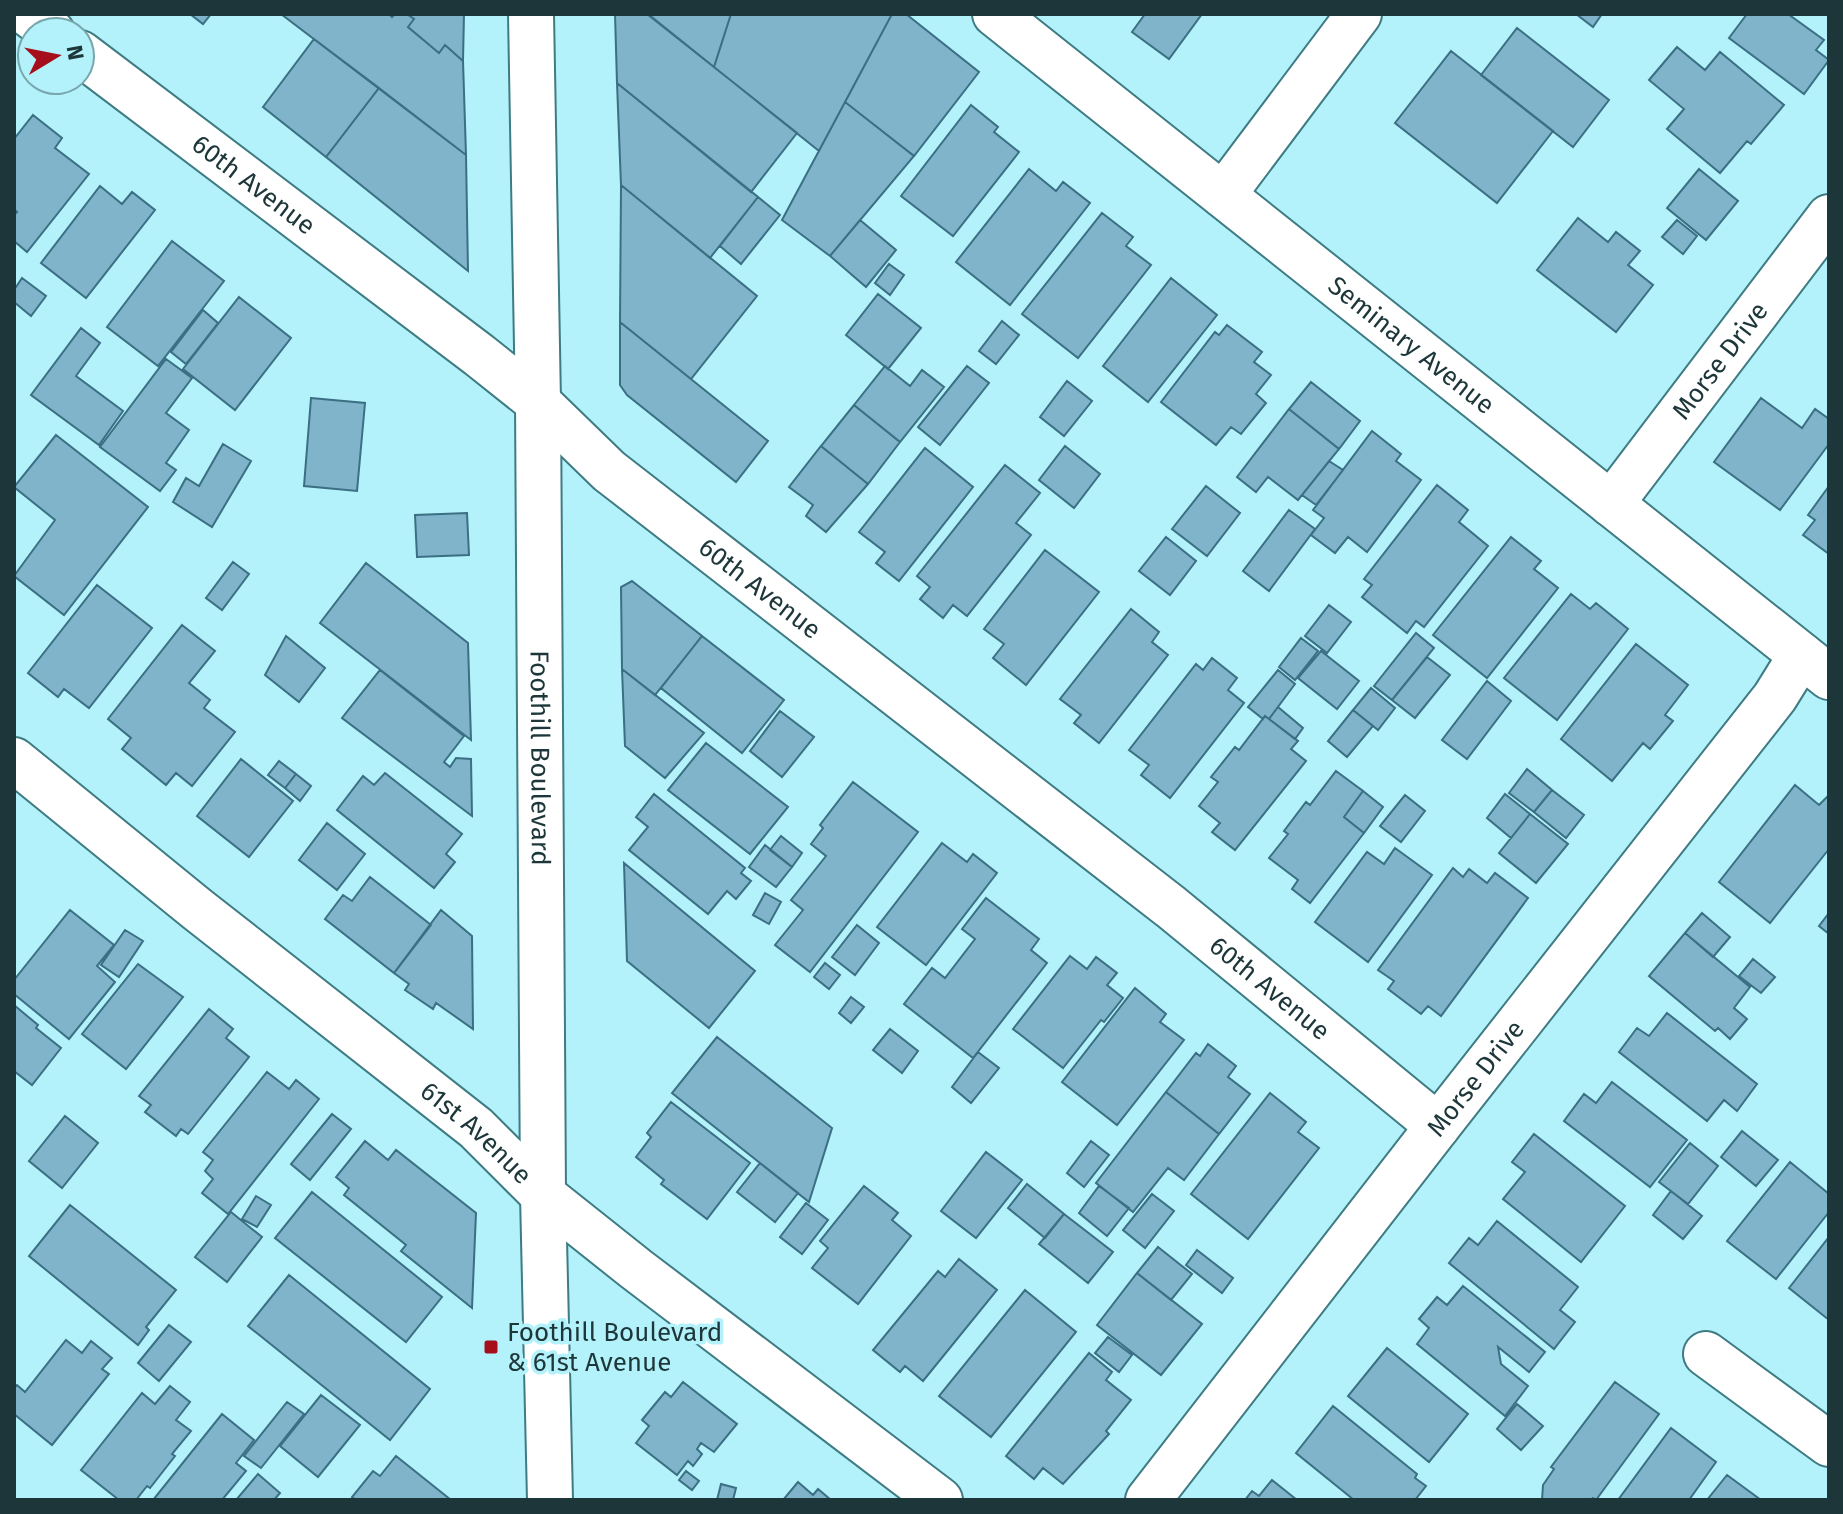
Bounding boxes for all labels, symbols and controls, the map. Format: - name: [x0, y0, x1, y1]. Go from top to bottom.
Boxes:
- north arrow: [16, 16, 96, 96]
- text: N: [61, 43, 90, 62]
- street label: 60th Avenue: [186, 128, 321, 241]
- street label: Seminary Avenue: [1322, 270, 1501, 420]
- street label: Morse Drive: [1665, 296, 1774, 426]
- street label: 60th Avenue: [693, 531, 827, 645]
- street label: Foothill Boulevard: [524, 650, 556, 866]
- street label: 60th Avenue: [1203, 930, 1336, 1046]
- street label: Morse Drive: [1420, 1014, 1531, 1143]
- street label: 61st Avenue: [415, 1075, 538, 1190]
- place label: Foothill Boulevard & 61st Avenue: [507, 1317, 722, 1378]
- marker: Foothill Boulevard & 61st Avenue: [482, 1338, 500, 1356]

